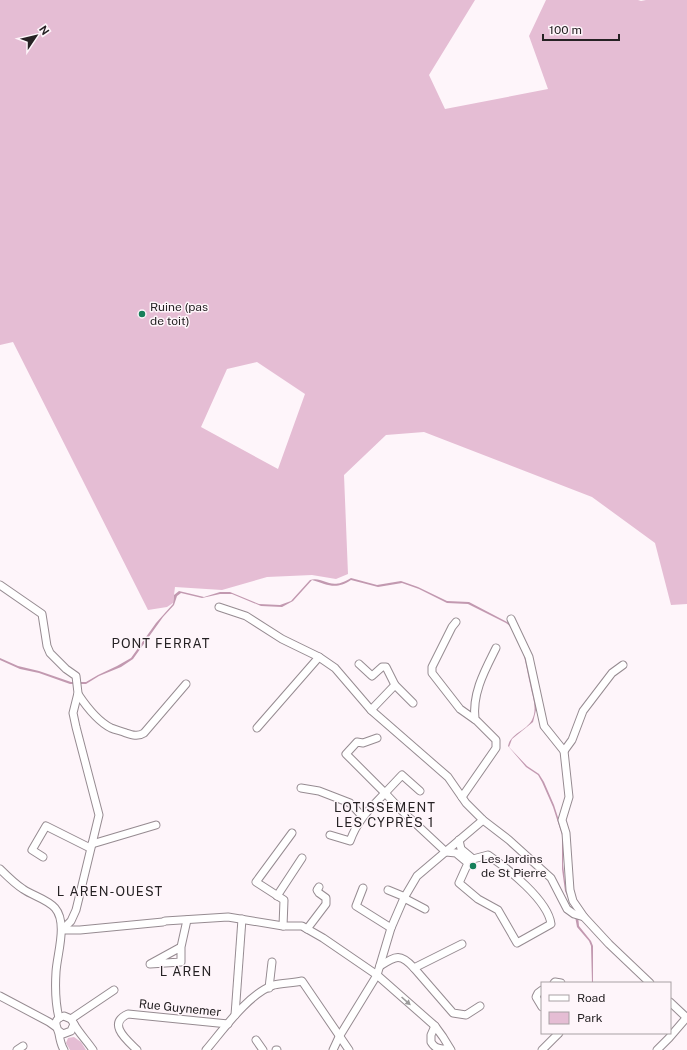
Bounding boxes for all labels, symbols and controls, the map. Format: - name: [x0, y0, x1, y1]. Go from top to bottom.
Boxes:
- north arrow: [16, 16, 56, 56]
- scale bar: [543, 16, 619, 42]
- text: N: [37, 23, 52, 37]
- text: 100 m: [549, 23, 582, 37]
- place label: Ruine (pas de toit): [150, 300, 208, 328]
- marker: Ruine (pas de toit): [137, 309, 147, 319]
- district label: PONT FERRAT: [112, 636, 210, 651]
- district label: LOTISSEMENT LES CYPRÈS 1: [334, 800, 436, 830]
- place label: Les Jardins de St Pierre: [481, 852, 547, 880]
- marker: Les Jardins de St Pierre: [468, 861, 478, 871]
- district label: L AREN-OUEST: [57, 884, 163, 899]
- district label: L AREN: [160, 964, 212, 979]
- legend: [541, 982, 671, 1034]
- text: Road: [577, 991, 605, 1005]
- one-way arrow: [401, 996, 411, 1005]
- street label: Rue Guynemer: [138, 997, 222, 1019]
- text: Park: [577, 1011, 603, 1025]

